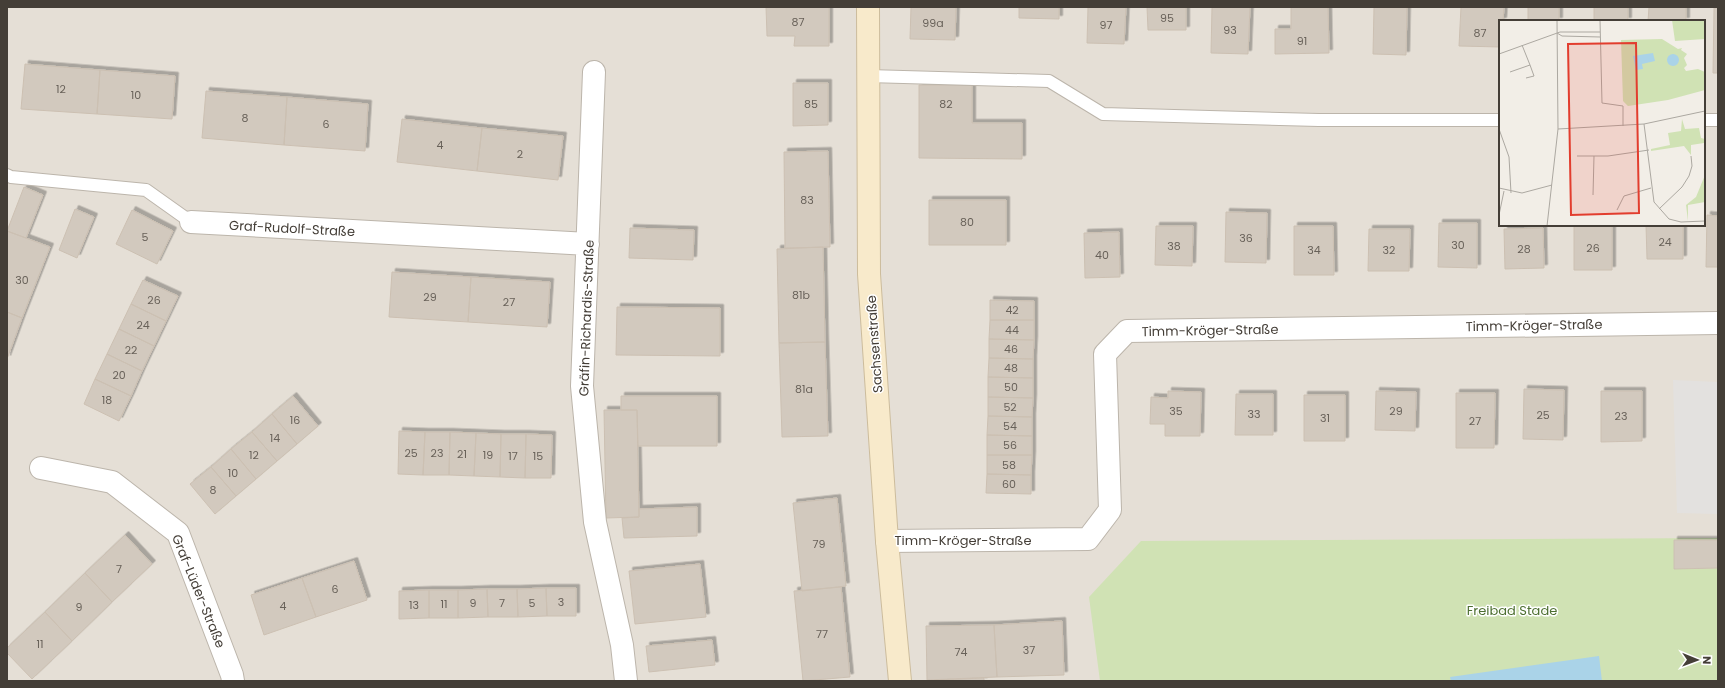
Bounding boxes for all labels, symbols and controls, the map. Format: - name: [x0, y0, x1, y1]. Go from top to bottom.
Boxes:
- house number: 95: [1160, 10, 1174, 26]
- house number: 87: [792, 14, 804, 30]
- house number: 99a: [922, 15, 944, 31]
- house number: 97: [1100, 17, 1112, 33]
- inset map: [1499, 20, 1705, 226]
- house number: 93: [1223, 22, 1237, 38]
- house number: 87: [1474, 25, 1486, 41]
- house number: 91: [1297, 33, 1307, 49]
- house number: 12: [56, 81, 66, 97]
- house number: 10: [131, 87, 141, 103]
- house number: 85: [804, 96, 818, 112]
- house number: 82: [939, 96, 953, 112]
- house number: 8: [242, 110, 249, 126]
- house number: 6: [323, 116, 330, 132]
- house number: 4: [437, 137, 444, 153]
- house number: 2: [517, 146, 523, 162]
- house number: 83: [800, 192, 814, 208]
- house number: 80: [960, 214, 974, 230]
- street label: Graf-Rudolf-Straße: [229, 216, 355, 241]
- house number: 5: [142, 229, 149, 245]
- house number: 36: [1239, 230, 1253, 246]
- house number: 24: [1658, 234, 1672, 250]
- house number: 30: [1451, 237, 1465, 253]
- house number: 38: [1167, 238, 1181, 254]
- street label: Gräfin-Richardis-Straße: [574, 239, 599, 397]
- house number: 26: [1586, 240, 1600, 256]
- house number: 28: [1517, 241, 1531, 257]
- house number: 34: [1307, 242, 1321, 258]
- house number: 32: [1383, 242, 1395, 258]
- house number: 40: [1095, 247, 1109, 263]
- house number: 30: [15, 272, 29, 288]
- house number: 81b: [792, 287, 810, 303]
- house number: 29: [423, 289, 437, 305]
- house number: 26: [147, 292, 161, 308]
- house number: 27: [503, 294, 515, 310]
- street label: Sachsenstraße: [862, 294, 887, 393]
- house number: 42: [1005, 302, 1019, 318]
- street label: Timm-Kröger-Straße: [1465, 315, 1603, 336]
- house number: 24: [136, 317, 150, 333]
- street label: Timm-Kröger-Straße: [1141, 320, 1279, 341]
- house number: 44: [1005, 322, 1019, 338]
- house number: 46: [1004, 341, 1018, 357]
- house number: 22: [125, 342, 137, 358]
- house number: 48: [1004, 360, 1018, 376]
- house number: 20: [112, 367, 126, 383]
- house number: 50: [1004, 379, 1018, 395]
- house number: 81a: [795, 381, 813, 397]
- house number: 18: [102, 392, 112, 408]
- house number: 52: [1003, 399, 1017, 415]
- house number: 35: [1169, 403, 1183, 419]
- house number: 29: [1389, 403, 1403, 419]
- house number: 33: [1248, 406, 1260, 422]
- house number: 25: [1536, 407, 1550, 423]
- house number: 23: [1615, 408, 1627, 424]
- house number: 31: [1320, 410, 1330, 426]
- house number: 16: [290, 412, 300, 428]
- house number: 27: [1469, 413, 1481, 429]
- house number: 54: [1003, 418, 1017, 434]
- house number: 14: [270, 430, 280, 446]
- house number: 56: [1003, 437, 1017, 453]
- house number: 25: [404, 445, 418, 461]
- house number: 23: [431, 445, 443, 461]
- house number: 21: [457, 446, 467, 462]
- house number: 12: [249, 447, 259, 463]
- house number: 19: [483, 447, 493, 463]
- house number: 17: [508, 448, 518, 464]
- house number: 15: [533, 448, 543, 464]
- house number: 58: [1002, 457, 1016, 473]
- house number: 10: [228, 465, 238, 481]
- house number: 60: [1002, 476, 1016, 492]
- house number: 8: [210, 482, 217, 498]
- street label: Timm-Kröger-Straße: [895, 531, 1031, 550]
- street label: Graf-Lüder-Straße: [167, 532, 230, 651]
- house number: 79: [813, 536, 826, 552]
- house number: 7: [116, 561, 122, 577]
- house number: 6: [332, 581, 339, 597]
- house number: 3: [558, 594, 564, 610]
- house number: 9: [470, 595, 477, 611]
- house number: 7: [499, 595, 505, 611]
- house number: 5: [529, 595, 536, 611]
- house number: 11: [440, 596, 448, 612]
- house number: 13: [409, 597, 419, 613]
- house number: 4: [280, 598, 287, 614]
- house number: 9: [76, 599, 83, 615]
- park label: Freibad Stade: [1467, 601, 1557, 620]
- house number: 77: [816, 626, 828, 642]
- house number: 11: [36, 636, 44, 652]
- north arrow: [1677, 640, 1717, 680]
- house number: 37: [1023, 642, 1035, 658]
- house number: 74: [955, 644, 968, 660]
- text: N: [1699, 656, 1715, 664]

